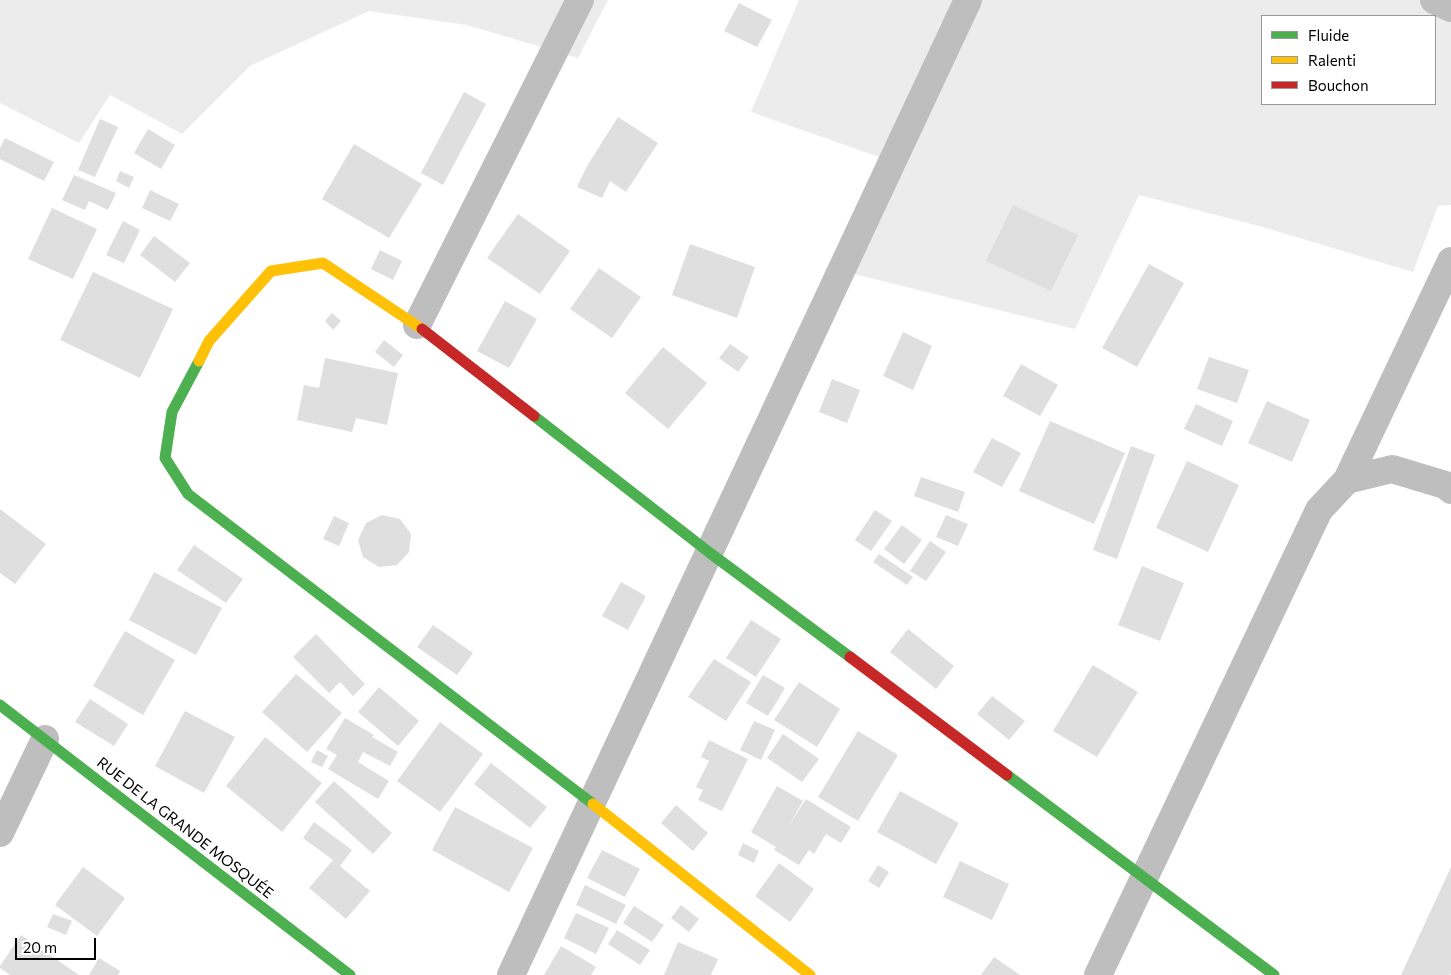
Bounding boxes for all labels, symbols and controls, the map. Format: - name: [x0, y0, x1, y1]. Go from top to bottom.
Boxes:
- legend: [1261, 15, 1436, 105]
- text: Fluide: [1308, 26, 1349, 44]
- text: Ralenti: [1308, 51, 1356, 69]
- text: Bouchon: [1308, 76, 1369, 94]
- street label: RUE DE LA GRANDE MOSQUÉE: [93, 754, 277, 902]
- scale bar: [18, 928, 99, 960]
- text: 20 m: [23, 938, 57, 956]

